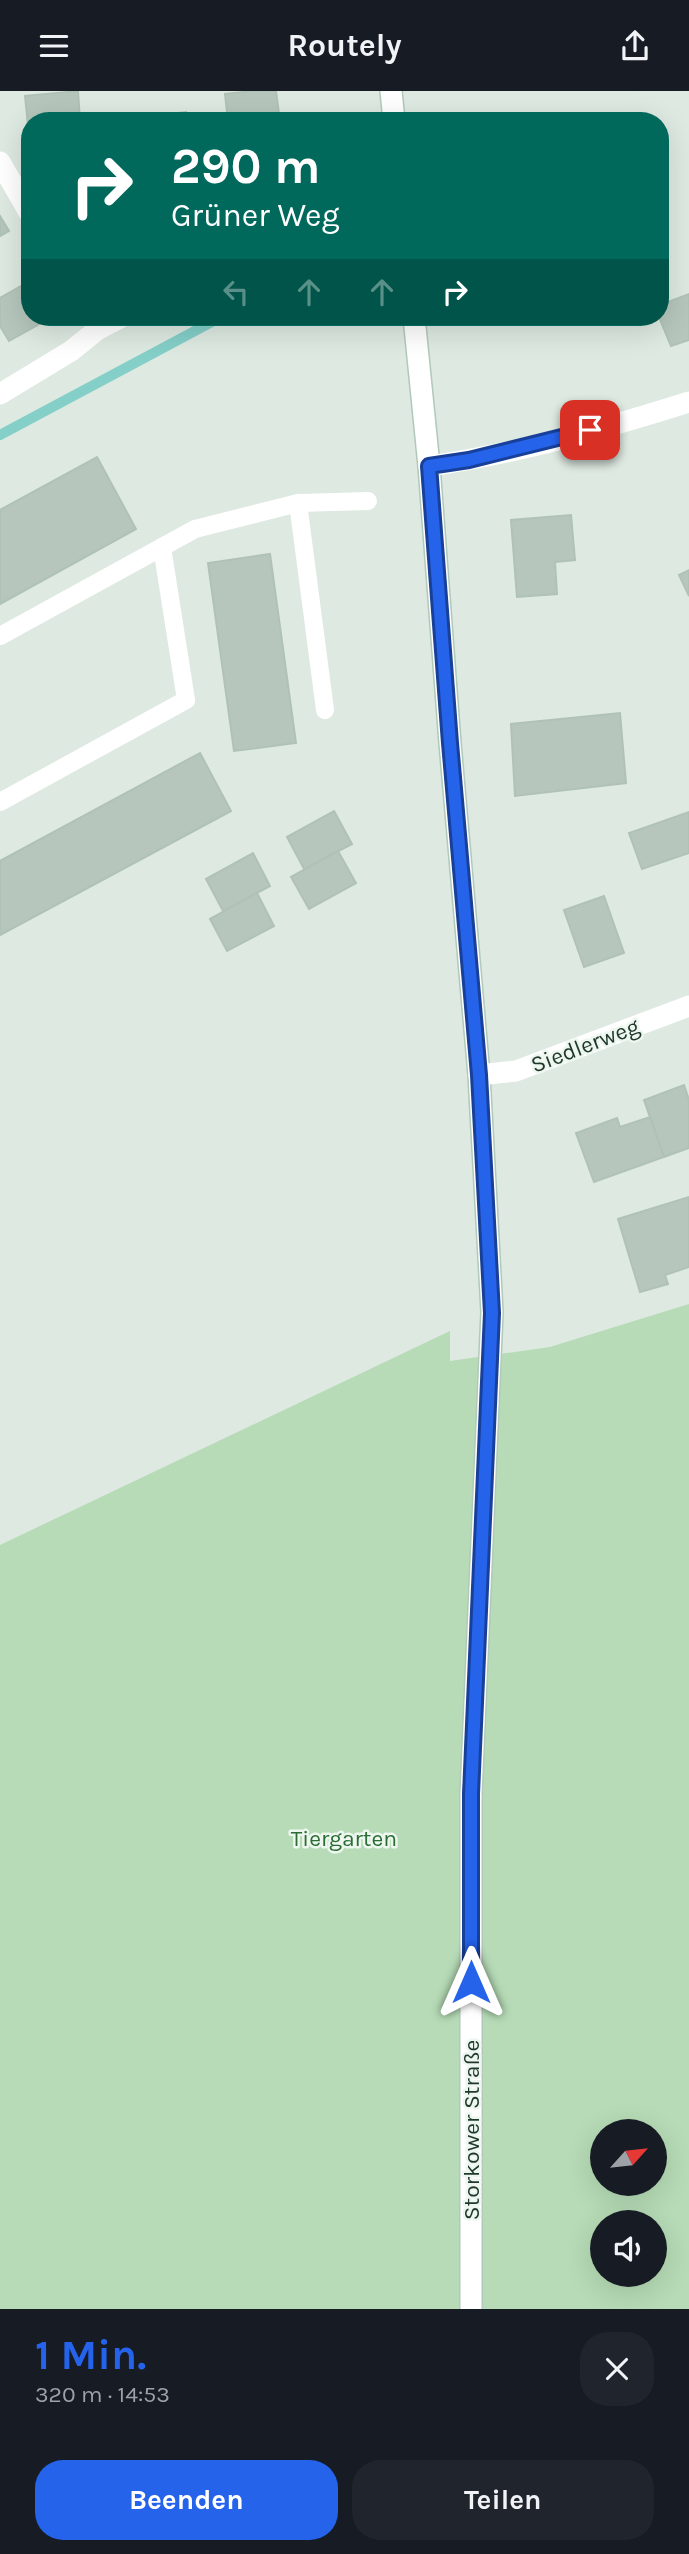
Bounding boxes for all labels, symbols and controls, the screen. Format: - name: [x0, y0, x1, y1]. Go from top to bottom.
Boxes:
- icon: menu: [35, 27, 73, 65]
- text: Routely: [287, 27, 402, 64]
- icon: share: [616, 27, 654, 65]
- text: 290 m: [171, 138, 320, 195]
- icon: right: [56, 140, 147, 231]
- text: Grüner Weg: [171, 197, 340, 234]
- icon: left: [217, 273, 255, 311]
- icon: ahead: [290, 273, 328, 311]
- icon: ahead: [363, 273, 401, 311]
- icon: right: [436, 273, 474, 311]
- pin: [560, 400, 620, 460]
- icon: arrive: [571, 411, 609, 449]
- street label: Siedlerweg: [527, 1012, 643, 1079]
- park label: Tiergarten: [291, 1825, 397, 1852]
- position arrow: [434, 1945, 508, 2019]
- street label: Storkower Straße: [458, 2040, 485, 2220]
- north arrow: [590, 2119, 667, 2196]
- map controls: [590, 2119, 667, 2287]
- button: sound: [590, 2210, 667, 2287]
- text: 1 Min.: [35, 2330, 146, 2380]
- button: close: [580, 2332, 654, 2406]
- text: 320 m · 14:53: [35, 2381, 170, 2408]
- button: Beenden: [35, 2460, 338, 2540]
- button: Teilen: [352, 2460, 654, 2540]

